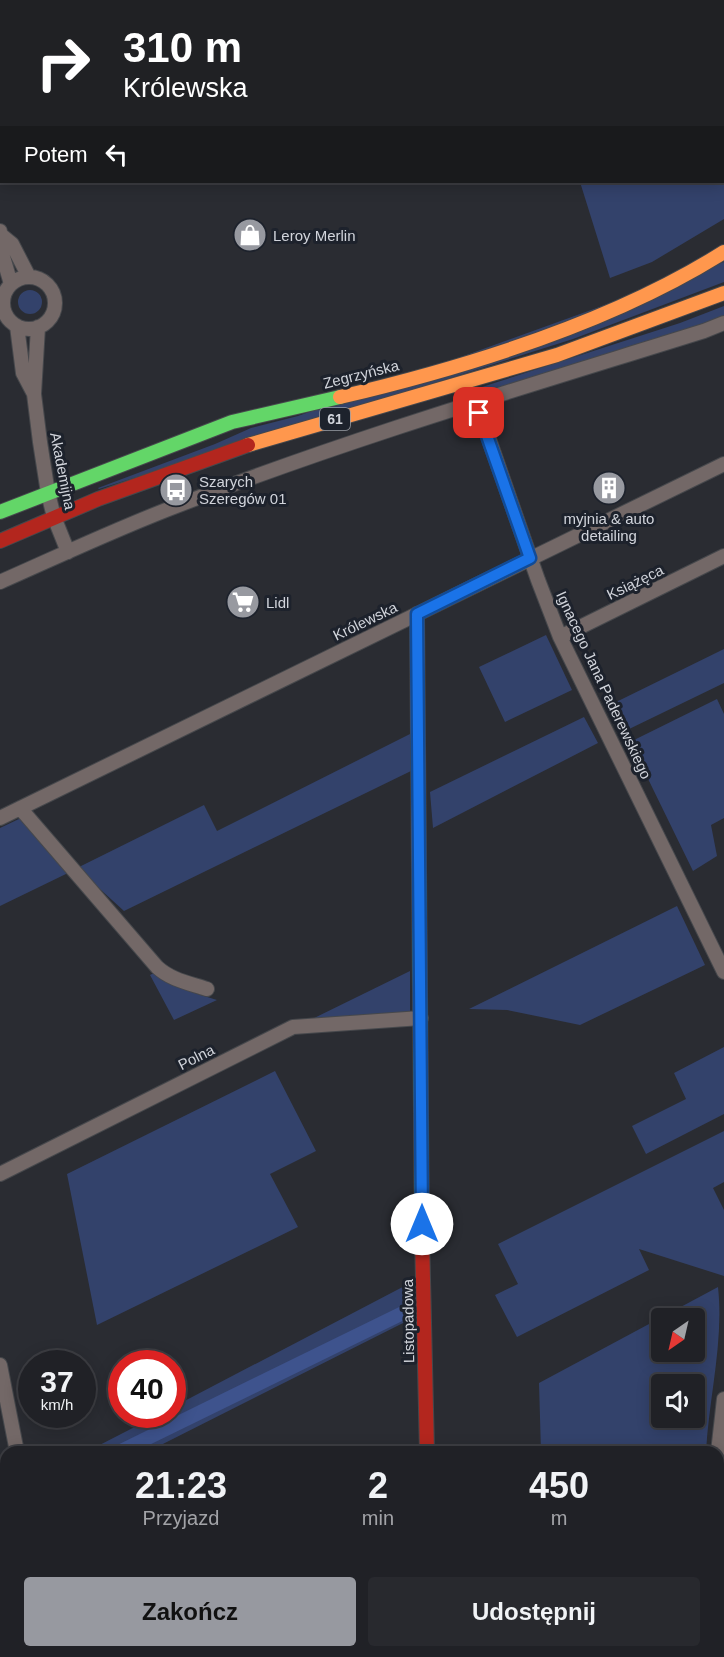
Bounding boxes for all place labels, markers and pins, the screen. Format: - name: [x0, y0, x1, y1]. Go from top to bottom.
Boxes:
- shop icon: Leroy Merlin: [232, 217, 268, 253]
- place label: Leroy Merlin: [273, 227, 356, 244]
- pin: [453, 387, 504, 438]
- building icon: myjnia & auto detailing: [591, 470, 627, 506]
- bus stop icon: Szarych Szeregów 01: [158, 472, 194, 508]
- place label: Szarych Szeregów 01: [199, 473, 287, 507]
- place label: myjnia & auto detailing: [564, 510, 654, 544]
- supermarket icon: Lidl: [225, 584, 261, 620]
- place label: Lidl: [266, 594, 289, 611]

